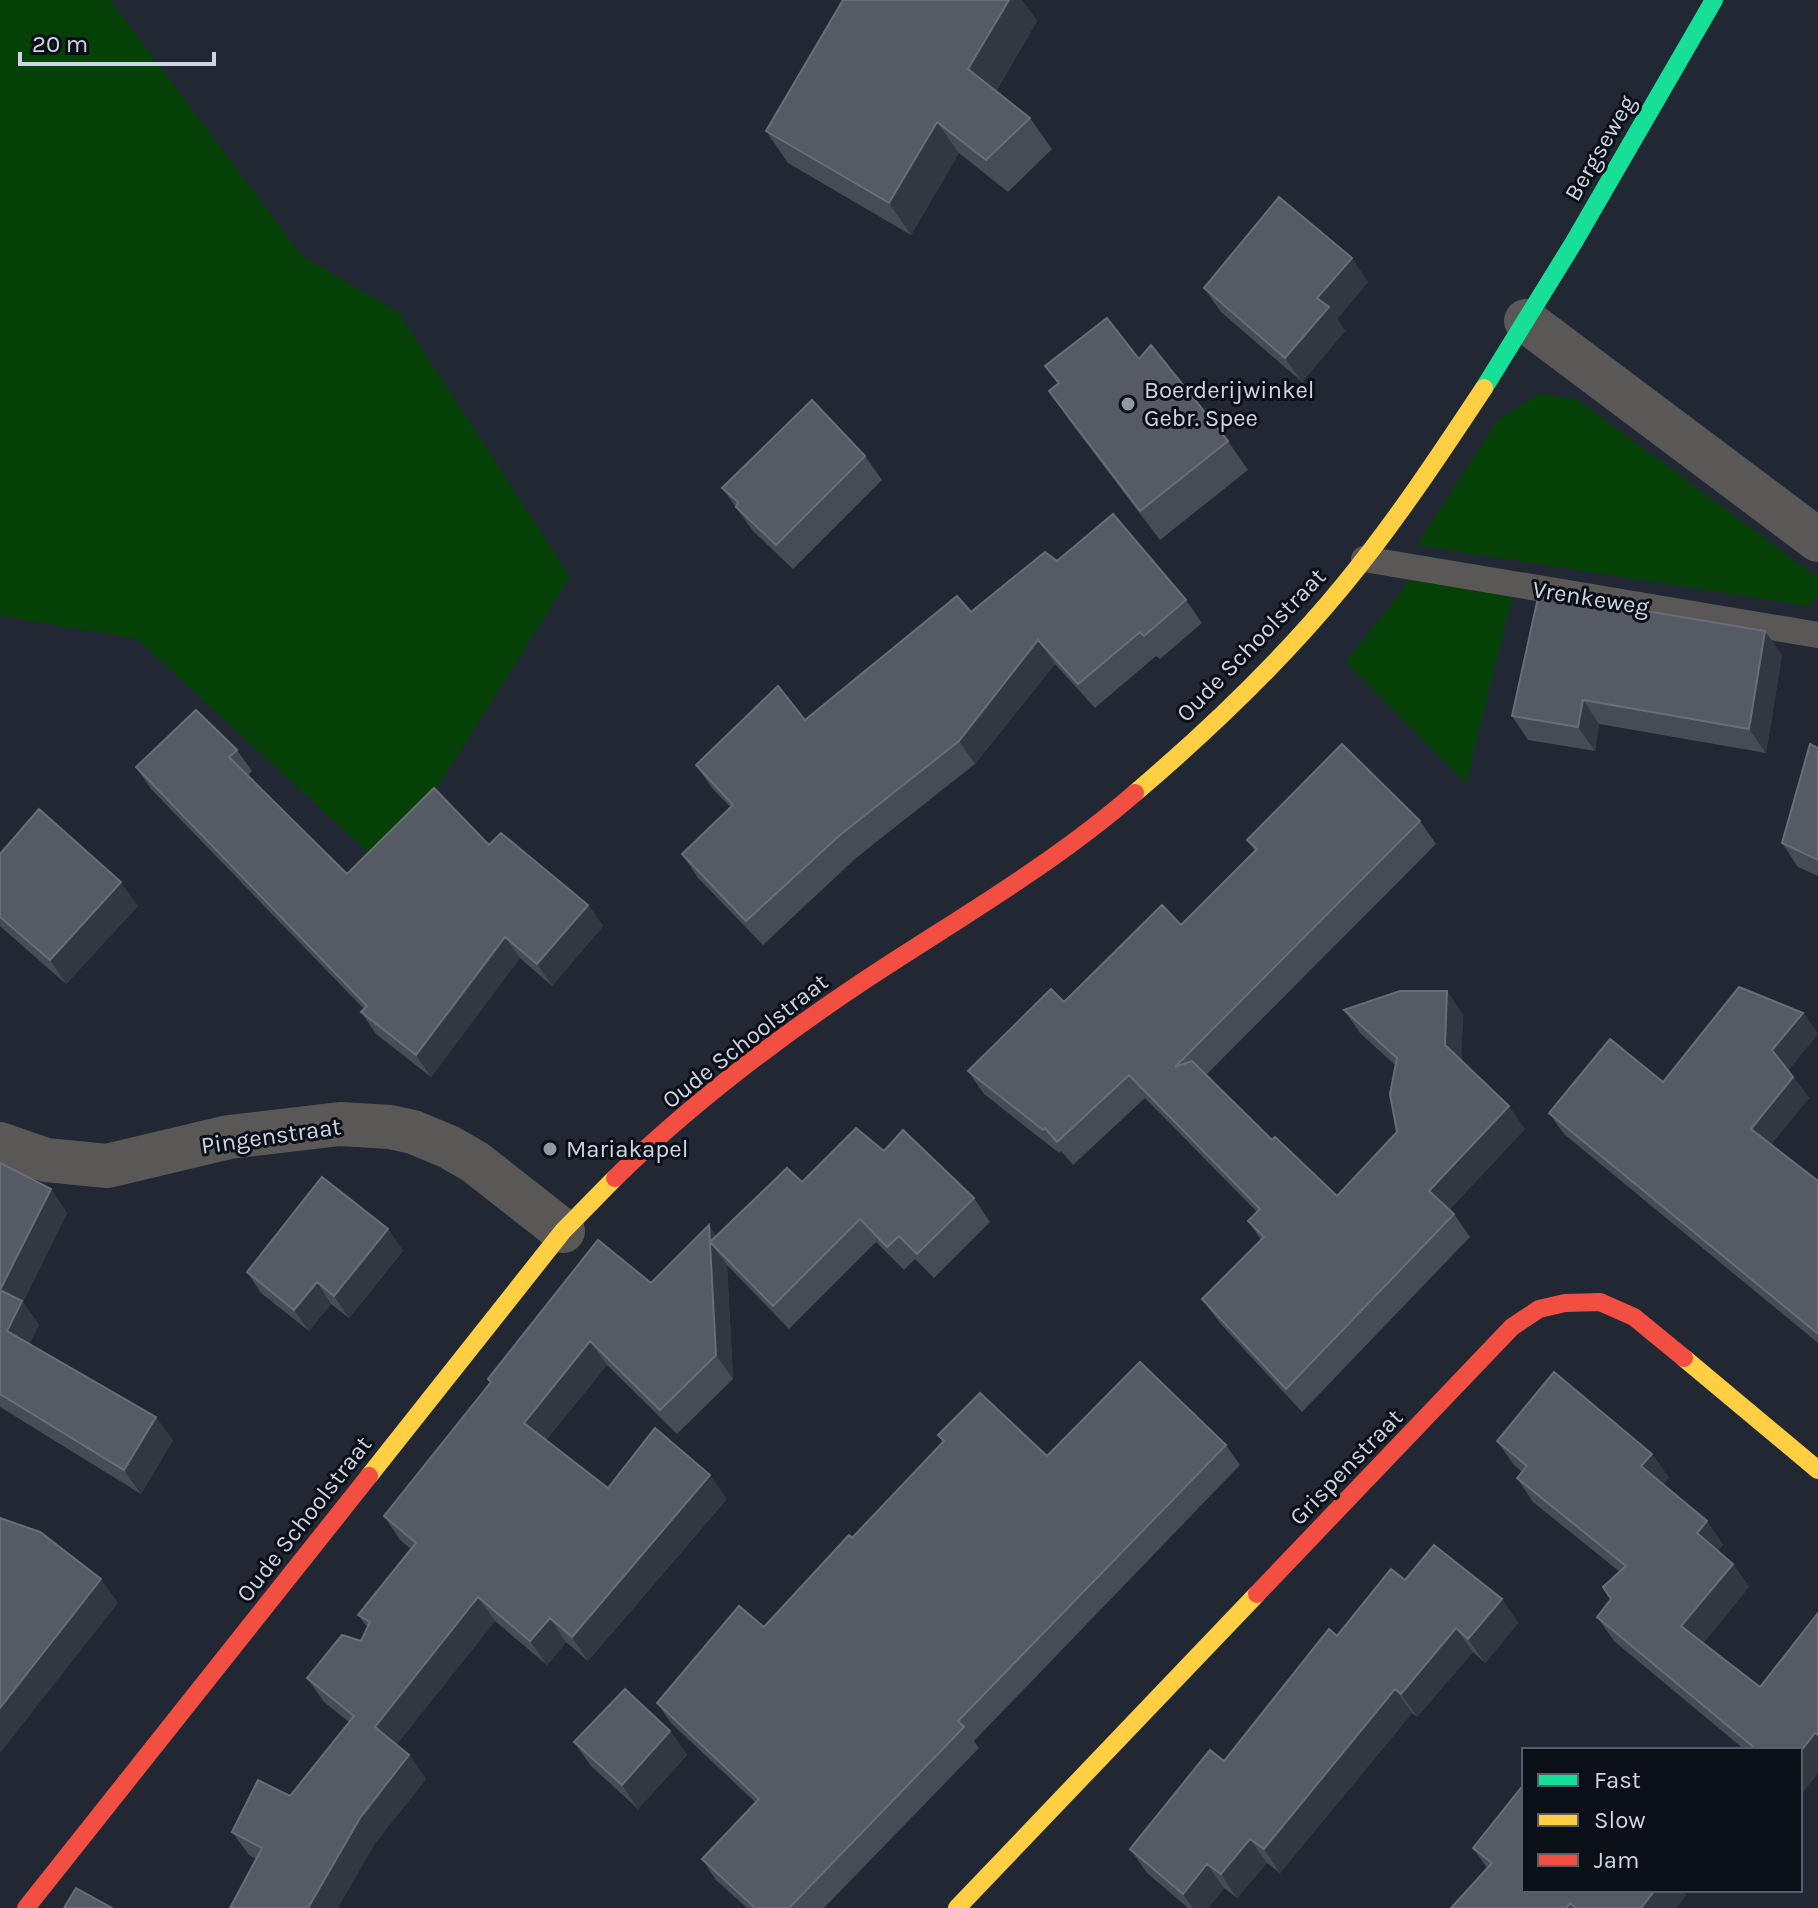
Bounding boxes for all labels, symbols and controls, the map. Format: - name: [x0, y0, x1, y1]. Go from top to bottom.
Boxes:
- scale bar: [20, 16, 214, 66]
- text: 20 m: [32, 30, 88, 58]
- street label: Bergseweg: [1559, 90, 1642, 206]
- place label: Boerderijwinkel Gebr. Spee: [1144, 376, 1315, 432]
- marker: Boerderijwinkel Gebr. Spee: [1119, 395, 1137, 413]
- street label: Oude Schoolstraat: [1171, 562, 1331, 728]
- street label: Vrenkeweg: [1531, 575, 1652, 621]
- street label: Oude Schoolstraat: [657, 968, 833, 1114]
- street label: Pingenstraat: [199, 1112, 343, 1160]
- place label: Mariakapel: [566, 1135, 688, 1163]
- marker: Mariakapel: [541, 1140, 559, 1158]
- street label: Grispenstraat: [1284, 1403, 1408, 1531]
- street label: Oude Schoolstraat: [231, 1431, 377, 1607]
- legend: [1522, 1748, 1802, 1892]
- text: Fast: [1594, 1766, 1641, 1794]
- text: Slow: [1594, 1806, 1646, 1834]
- text: Jam: [1594, 1846, 1639, 1874]

